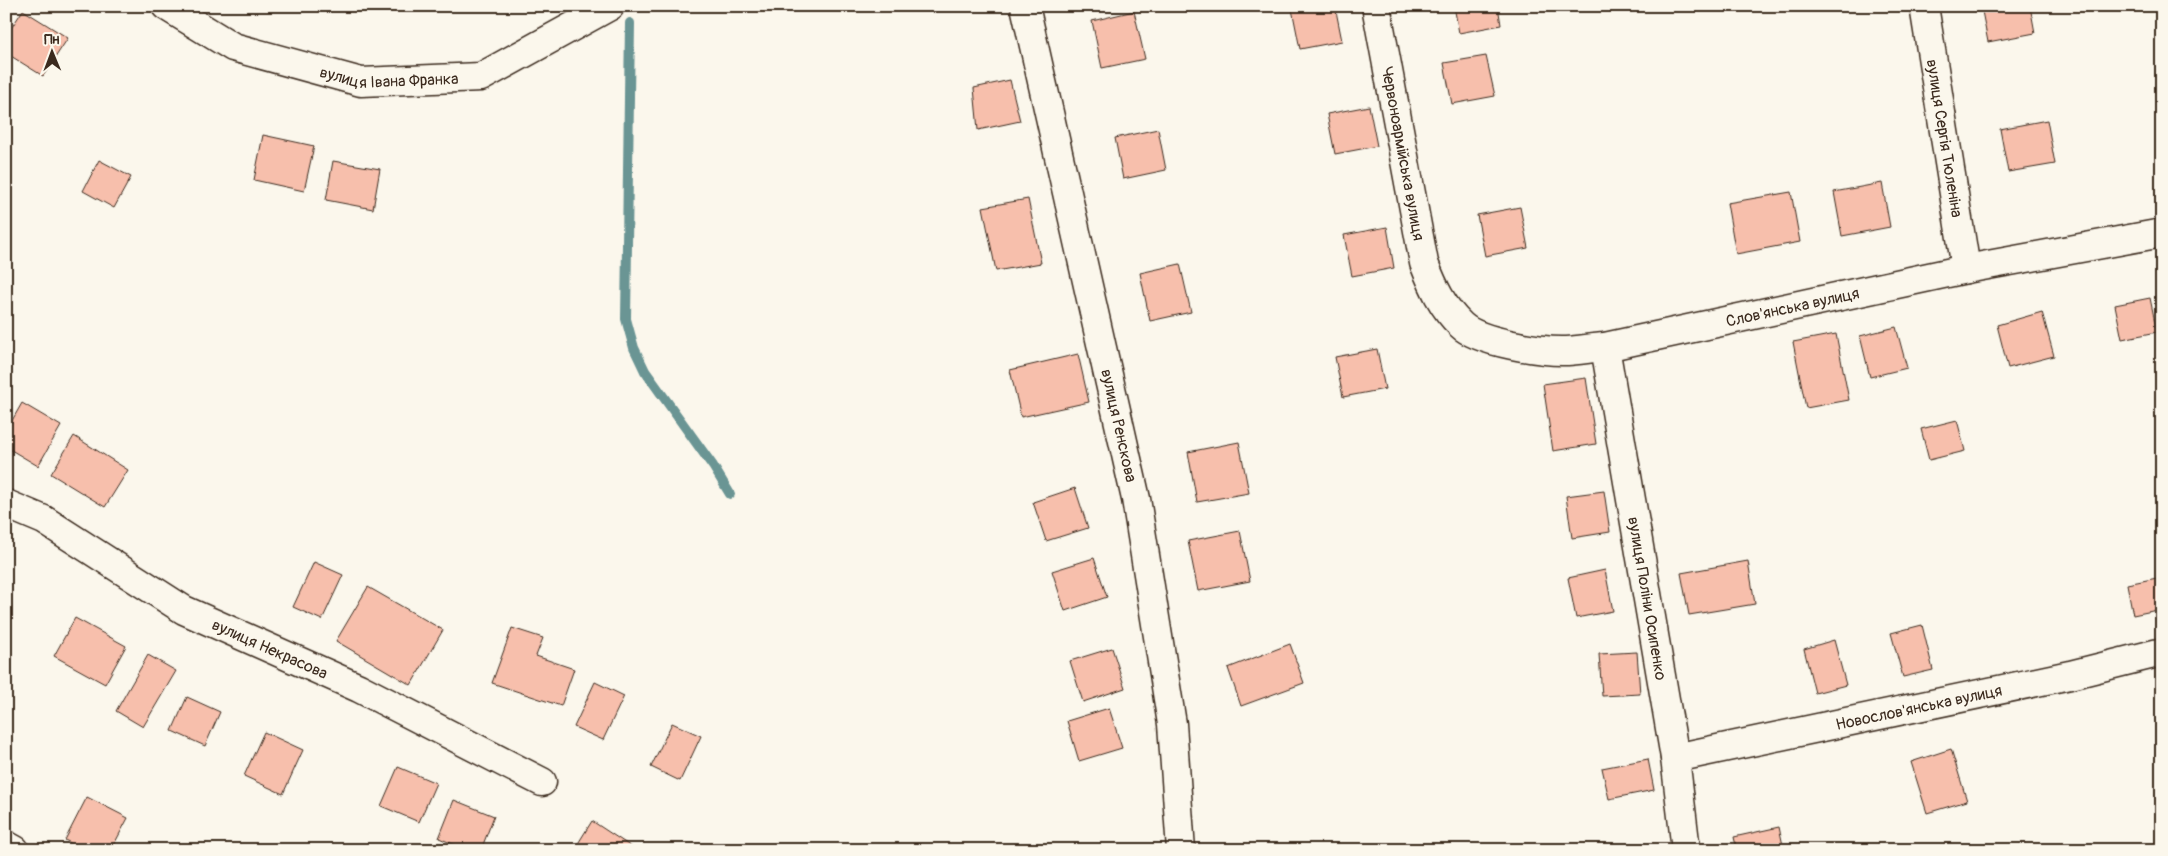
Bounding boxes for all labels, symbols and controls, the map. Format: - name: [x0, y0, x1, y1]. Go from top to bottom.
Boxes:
- north arrow: [28, 28, 78, 78]
- text: Пн: [44, 31, 60, 48]
- street label: вулиця Сергія Тюленіна: [1922, 58, 1967, 219]
- street label: вулиця Івана Франка: [318, 62, 459, 93]
- street label: Червоноармійська вулиця: [1376, 65, 1429, 242]
- street label: Слов'янська вулиця: [1724, 283, 1861, 332]
- street label: вулиця Ренскова: [1096, 367, 1141, 484]
- street label: вулиця Поліни Осипенко: [1623, 515, 1671, 682]
- street label: вулиця Некрасова: [209, 615, 331, 684]
- street label: Новослов'янська вулиця: [1834, 681, 2004, 735]

